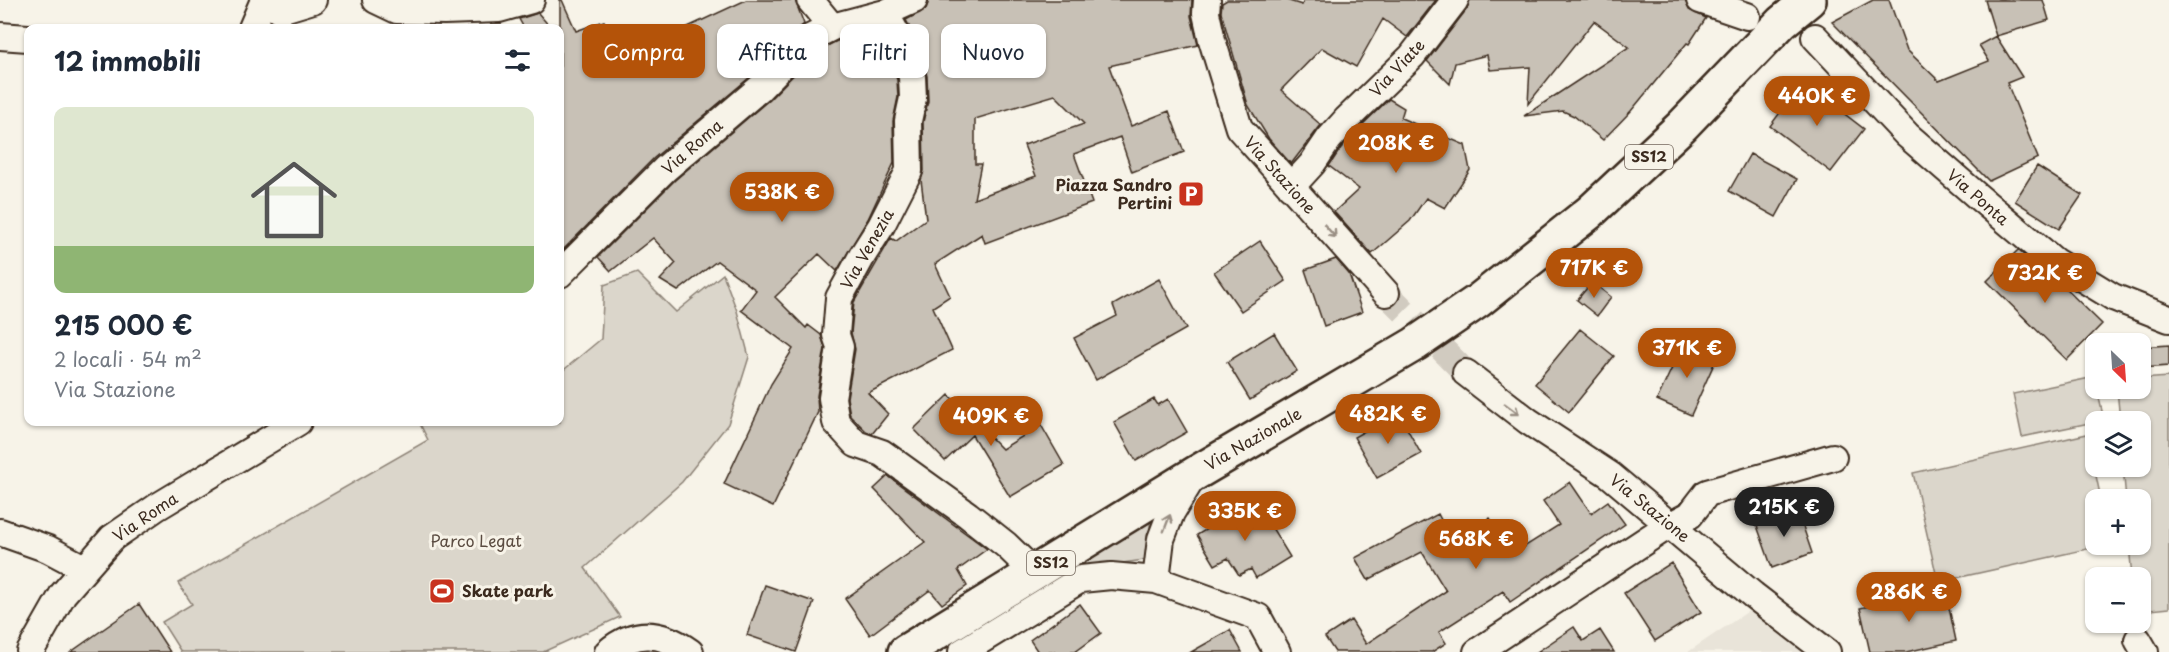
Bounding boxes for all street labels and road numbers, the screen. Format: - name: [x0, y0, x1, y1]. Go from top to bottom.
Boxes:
- street label: Via Viate: [1363, 33, 1430, 102]
- street label: Via Roma: [656, 113, 727, 180]
- street label: Via Stazione: [1239, 130, 1322, 219]
- road number: SS12: [1625, 145, 1673, 169]
- street label: Via Ponta: [1942, 162, 2015, 230]
- street label: Via Venezia: [833, 204, 899, 293]
- street label: Via Nazionale: [1200, 401, 1305, 476]
- street label: Via Stazione: [1605, 467, 1696, 547]
- street label: Via Roma: [107, 485, 182, 547]
- road number: SS12: [1027, 551, 1075, 575]

